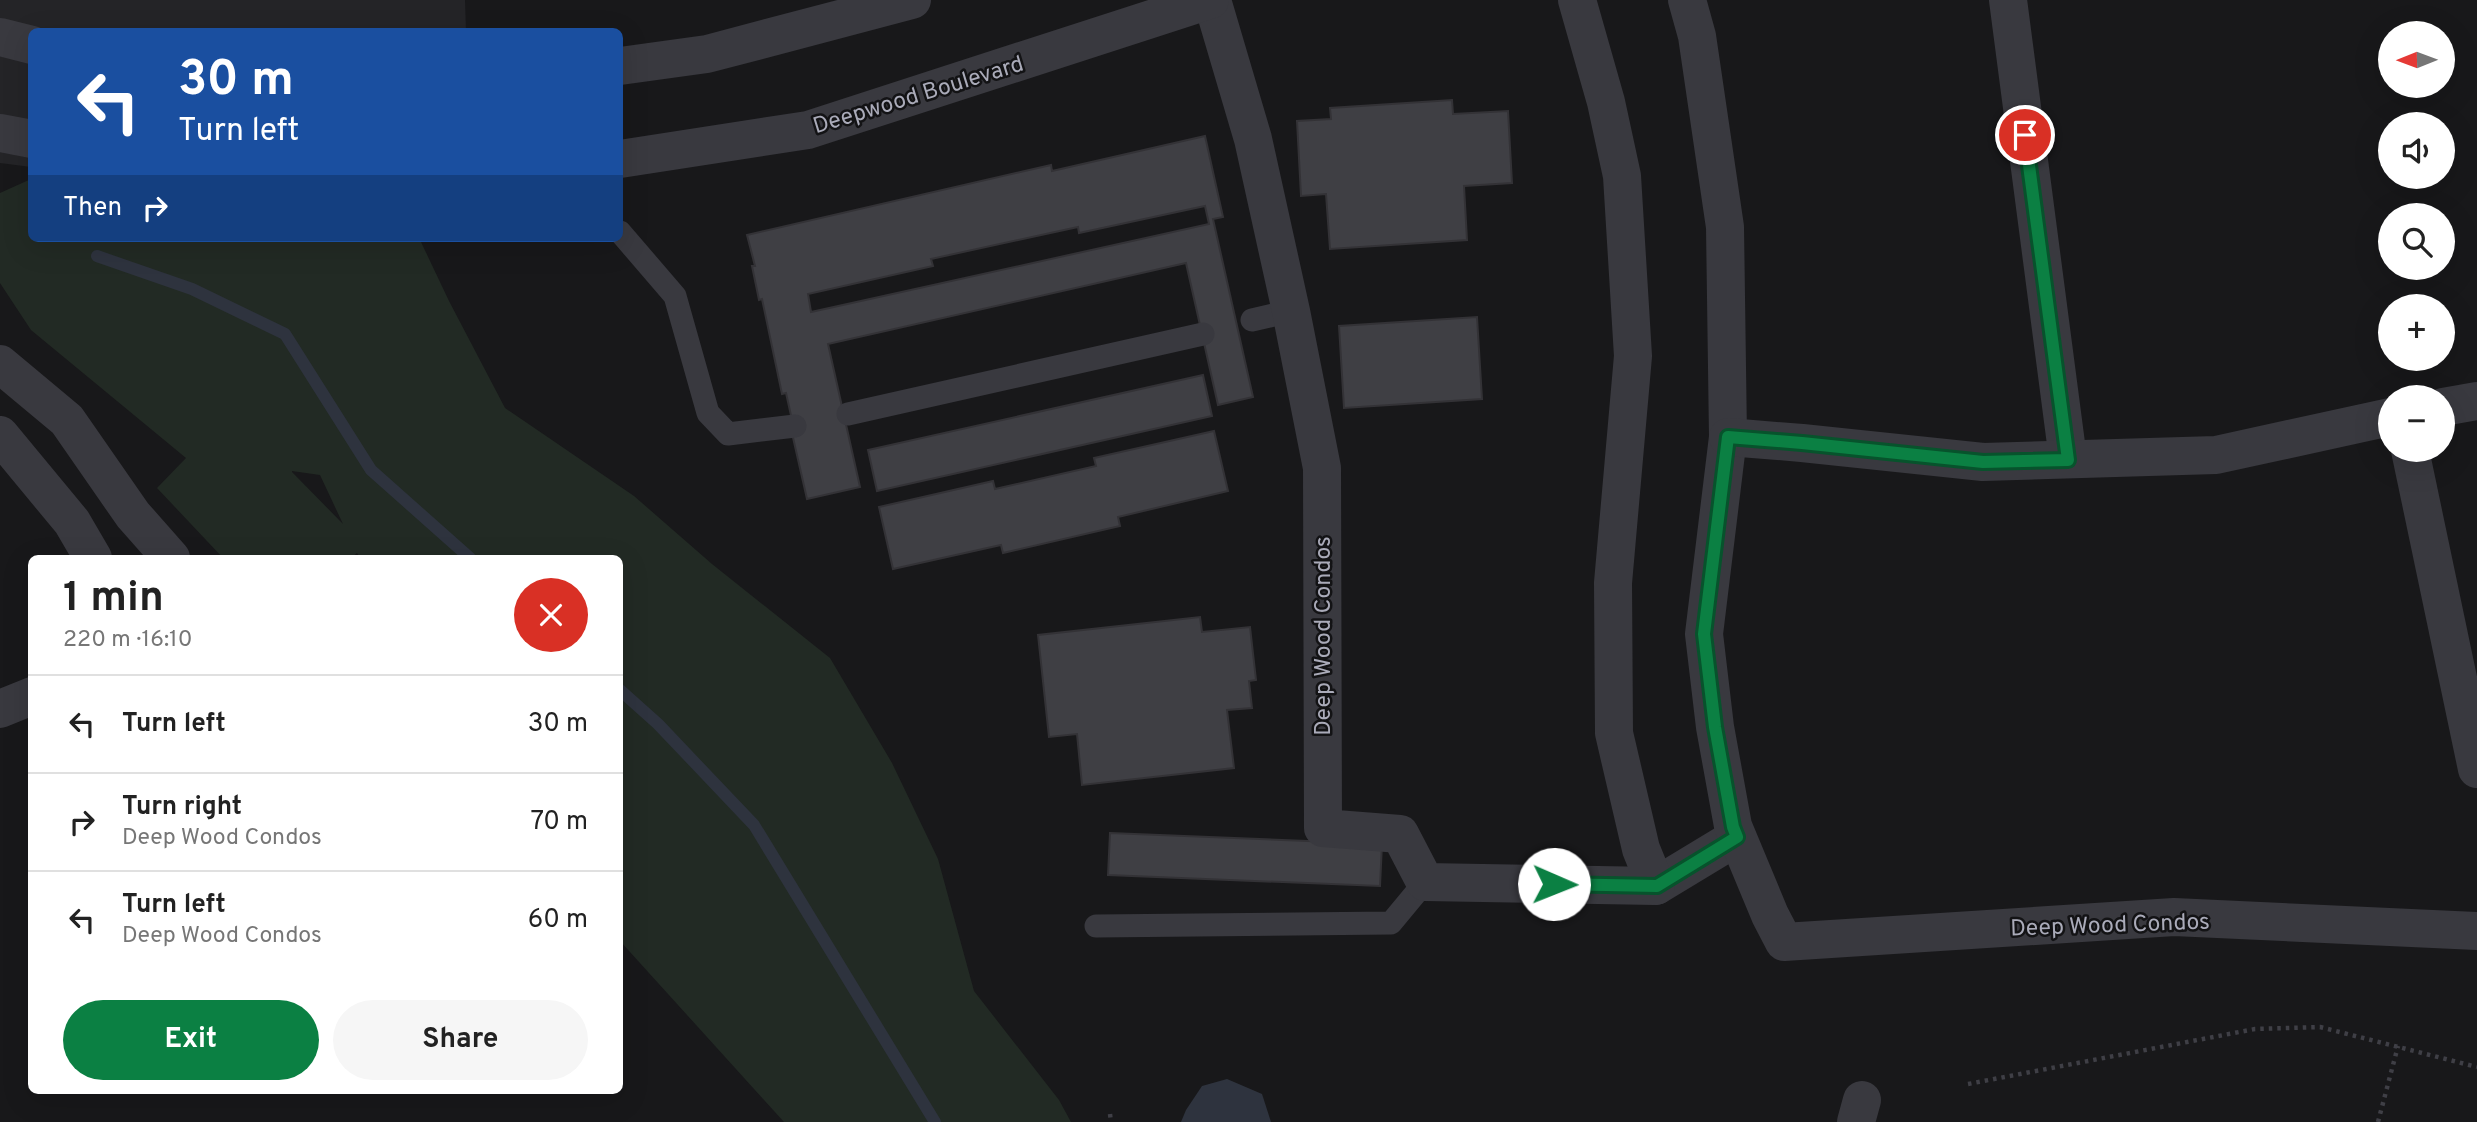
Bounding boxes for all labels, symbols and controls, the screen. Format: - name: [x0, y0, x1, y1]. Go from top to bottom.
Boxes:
- north arrow: [2378, 21, 2455, 98]
- map controls: [2378, 21, 2455, 462]
- text: 30 m: [178, 51, 294, 113]
- street label: Deepwood Boulevard: [810, 51, 1027, 142]
- icon: left: [63, 56, 154, 147]
- pin: [1995, 105, 2055, 165]
- text: Turn left: [178, 112, 299, 152]
- button: sound: [2378, 112, 2455, 189]
- icon: arrive: [2006, 116, 2044, 154]
- icon: right: [136, 189, 174, 227]
- text: Then: [63, 192, 122, 225]
- button: search: [2378, 203, 2455, 280]
- button: +: [2378, 294, 2455, 371]
- button: −: [2378, 385, 2455, 462]
- street label: Deep Wood Condos: [1310, 536, 1339, 736]
- text: 1 min: [63, 573, 164, 626]
- button: close: [514, 578, 588, 652]
- text: 220 m · 16:10: [63, 626, 192, 655]
- icon: left: [63, 705, 101, 743]
- text: Turn left: [122, 708, 226, 741]
- text: 30 m: [528, 708, 588, 741]
- text: Turn right: [122, 791, 242, 824]
- icon: right: [63, 803, 101, 841]
- text: 70 m: [530, 806, 588, 839]
- text: Deep Wood Condos: [122, 824, 322, 853]
- position arrow: [1517, 847, 1591, 921]
- text: Turn left: [122, 889, 226, 922]
- icon: left: [63, 901, 101, 939]
- text: 60 m: [528, 904, 588, 937]
- street label: Deep Wood Condos: [2010, 909, 2210, 944]
- text: Deep Wood Condos: [122, 922, 322, 951]
- button: Exit: [63, 1000, 319, 1080]
- button: Share: [333, 1000, 588, 1080]

